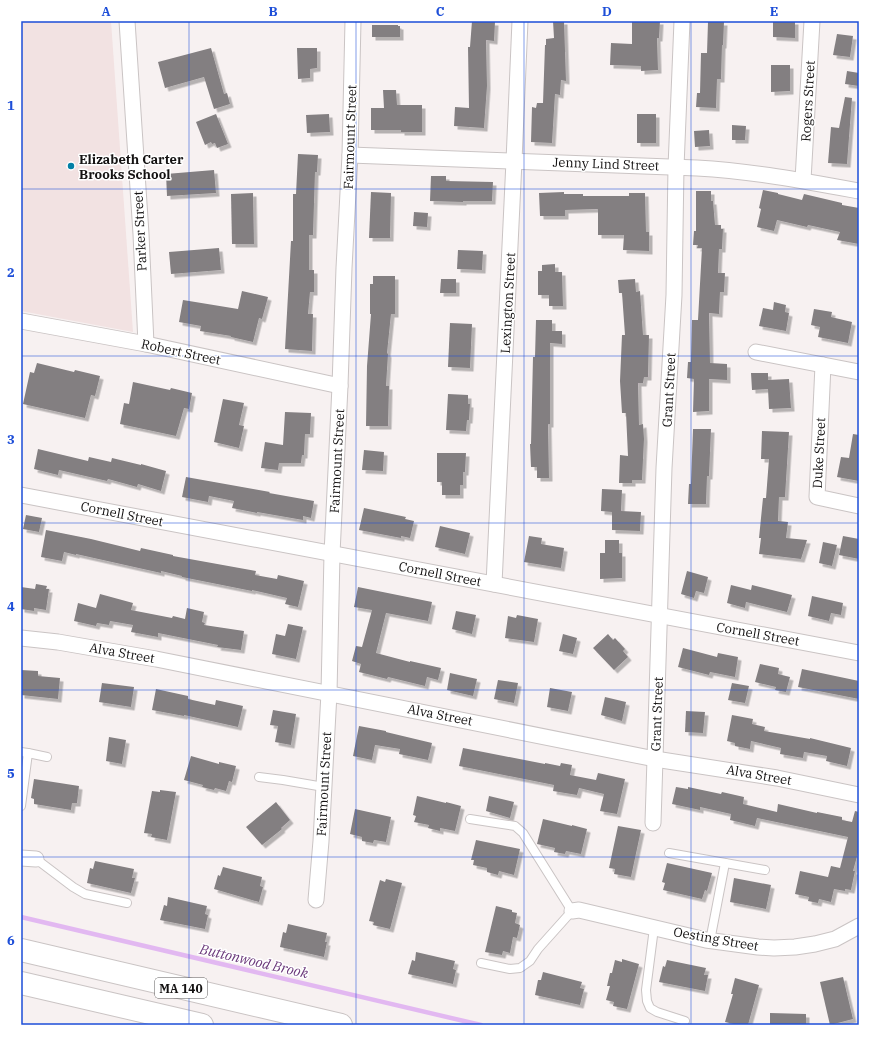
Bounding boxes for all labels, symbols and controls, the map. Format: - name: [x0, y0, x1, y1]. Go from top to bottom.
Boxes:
- text: A: [101, 3, 111, 20]
- text: B: [268, 3, 278, 20]
- text: C: [436, 3, 445, 20]
- text: D: [602, 3, 612, 20]
- text: E: [770, 3, 778, 20]
- street label: Rogers Street: [797, 59, 819, 142]
- street label: Fairmount Street: [340, 84, 360, 190]
- text: 1: [7, 97, 15, 114]
- place label: Elizabeth Carter Brooks School: [79, 151, 184, 183]
- street label: Jenny Lind Street: [552, 154, 660, 174]
- marker: Elizabeth Carter Brooks School: [66, 161, 76, 171]
- street label: Parker Street: [129, 190, 151, 272]
- street label: Lexington Street: [497, 252, 519, 354]
- text: 2: [7, 264, 15, 281]
- street label: Robert Street: [140, 335, 223, 369]
- street label: Grant Street: [659, 352, 679, 428]
- street label: Fairmount Street: [326, 408, 348, 514]
- street label: Duke Street: [809, 417, 829, 489]
- text: 3: [7, 431, 15, 448]
- street label: Cornell Street: [79, 498, 165, 530]
- street label: Cornell Street: [397, 558, 483, 590]
- text: 4: [7, 598, 15, 615]
- street label: Cornell Street: [715, 618, 801, 650]
- street label: Alva Street: [88, 639, 156, 667]
- street label: Grant Street: [647, 676, 667, 752]
- street label: Alva Street: [406, 700, 474, 730]
- street label: Fairmount Street: [313, 731, 335, 837]
- street label: Alva Street: [725, 761, 793, 789]
- text: 5: [7, 765, 15, 782]
- street label: Oesting Street: [672, 923, 760, 955]
- text: 6: [7, 932, 15, 949]
- water label: Buttonwood Brook: [197, 940, 311, 982]
- road number: MA 140: [155, 978, 207, 998]

